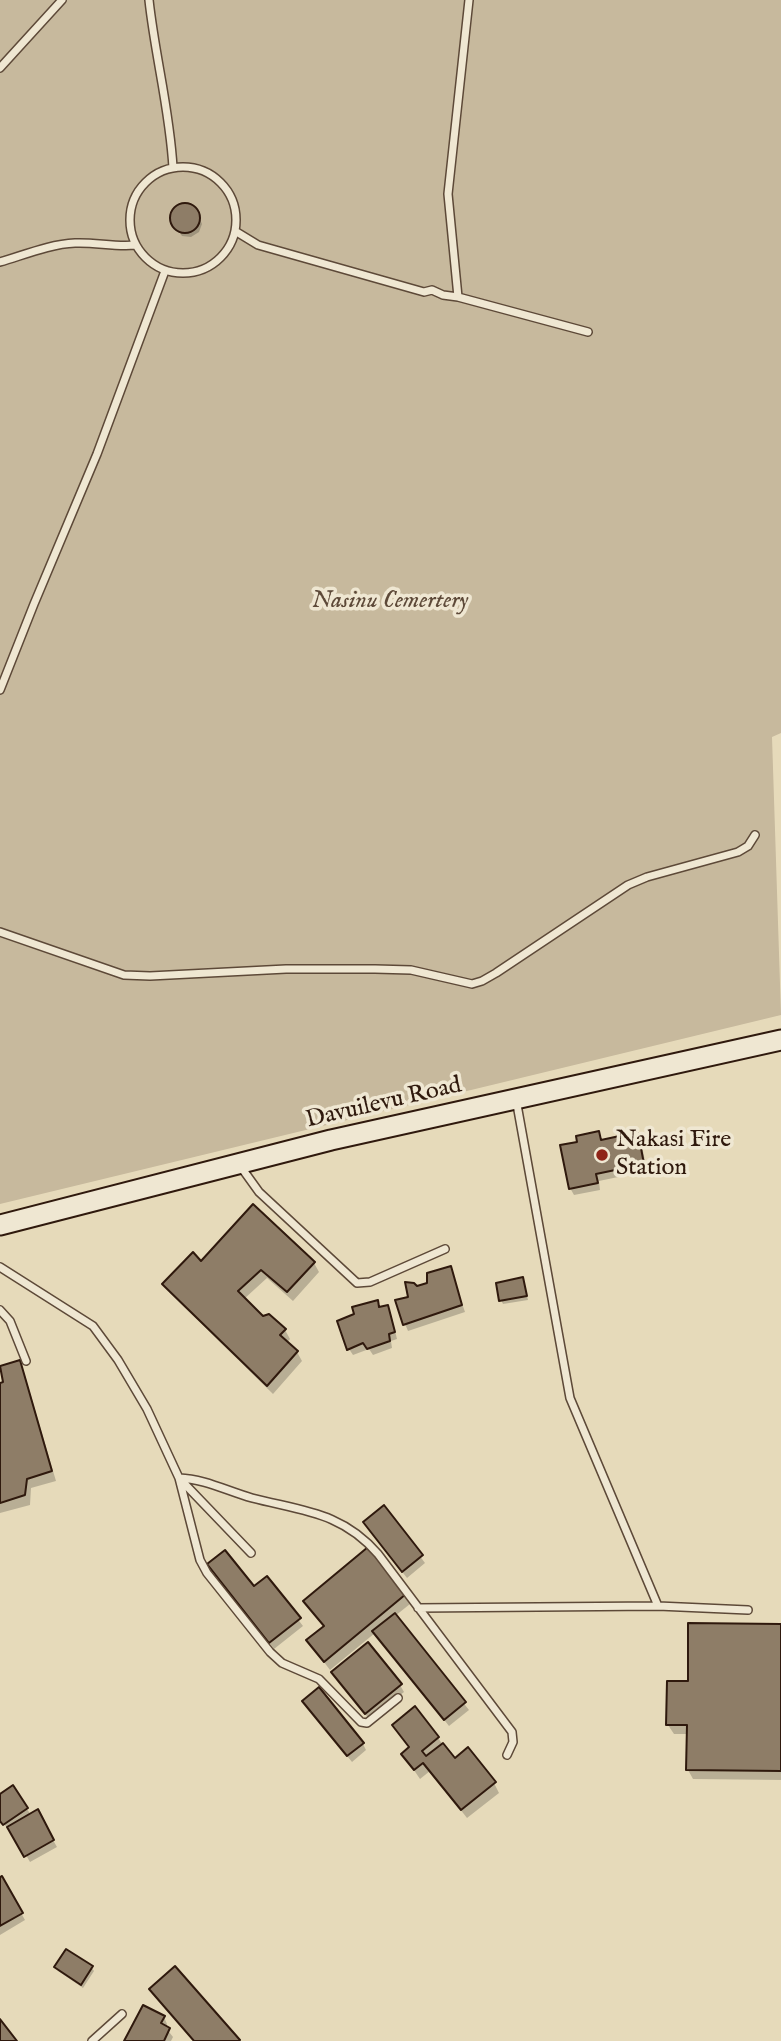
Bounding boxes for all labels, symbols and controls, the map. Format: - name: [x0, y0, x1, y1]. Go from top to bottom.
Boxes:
- park label: Nasinu Cemertery: [312, 588, 468, 616]
- street label: Davuilevu Road: [303, 1072, 465, 1136]
- place label: Nakasi Fire Station: [616, 1127, 731, 1183]
- marker: Nakasi Fire Station: [594, 1147, 610, 1163]

